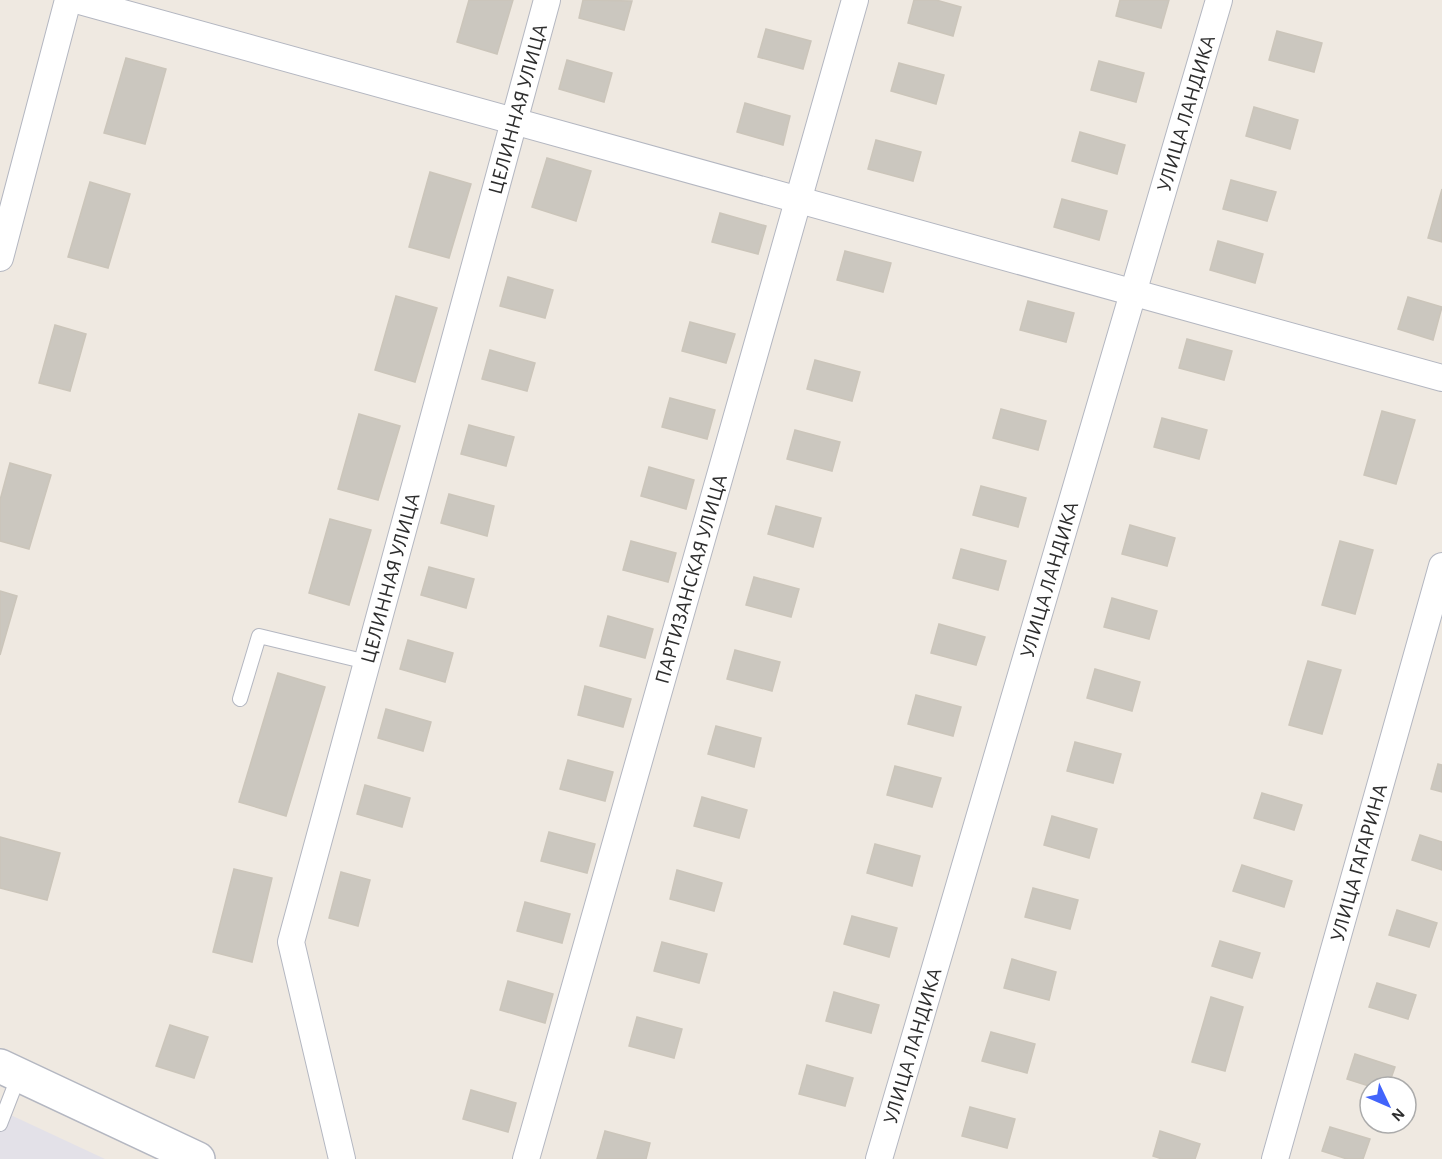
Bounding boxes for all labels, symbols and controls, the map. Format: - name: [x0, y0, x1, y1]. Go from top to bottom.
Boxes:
- street label: ЦЕЛИННАЯ УЛИЦА: [485, 22, 551, 197]
- street label: УЛИЦА ЛАНДИКА: [1153, 33, 1219, 194]
- street label: ПАРТИЗАНСКАЯ УЛИЦА: [651, 472, 731, 686]
- street label: ЦЕЛИННАЯ УЛИЦА: [357, 491, 424, 666]
- street label: УЛИЦА ЛАНДИКА: [1017, 499, 1082, 660]
- street label: УЛИЦА ГАГАРИНА: [1327, 782, 1391, 944]
- street label: УЛИЦА ЛАНДИКА: [880, 965, 946, 1126]
- north arrow: [1358, 1075, 1418, 1135]
- text: N: [1388, 1105, 1408, 1124]

